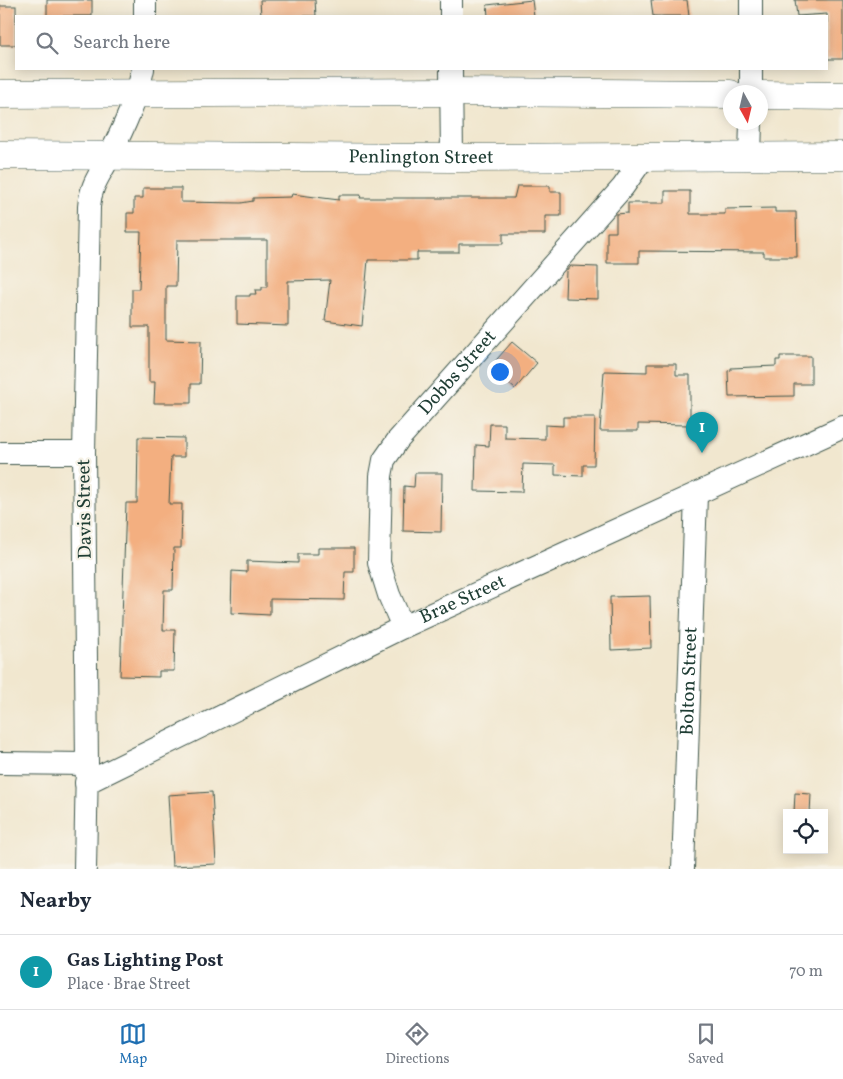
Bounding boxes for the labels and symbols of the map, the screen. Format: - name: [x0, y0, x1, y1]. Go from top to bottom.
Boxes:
- north arrow: [723, 85, 768, 130]
- street label: Penlington Street: [348, 144, 494, 171]
- street label: Dobbs Street: [413, 324, 503, 421]
- your location: [487, 359, 513, 385]
- pin: 1: [686, 412, 718, 453]
- street label: Davis Street: [71, 458, 99, 559]
- street label: Brae Street: [416, 569, 510, 631]
- street label: Bolton Street: [675, 626, 704, 736]

